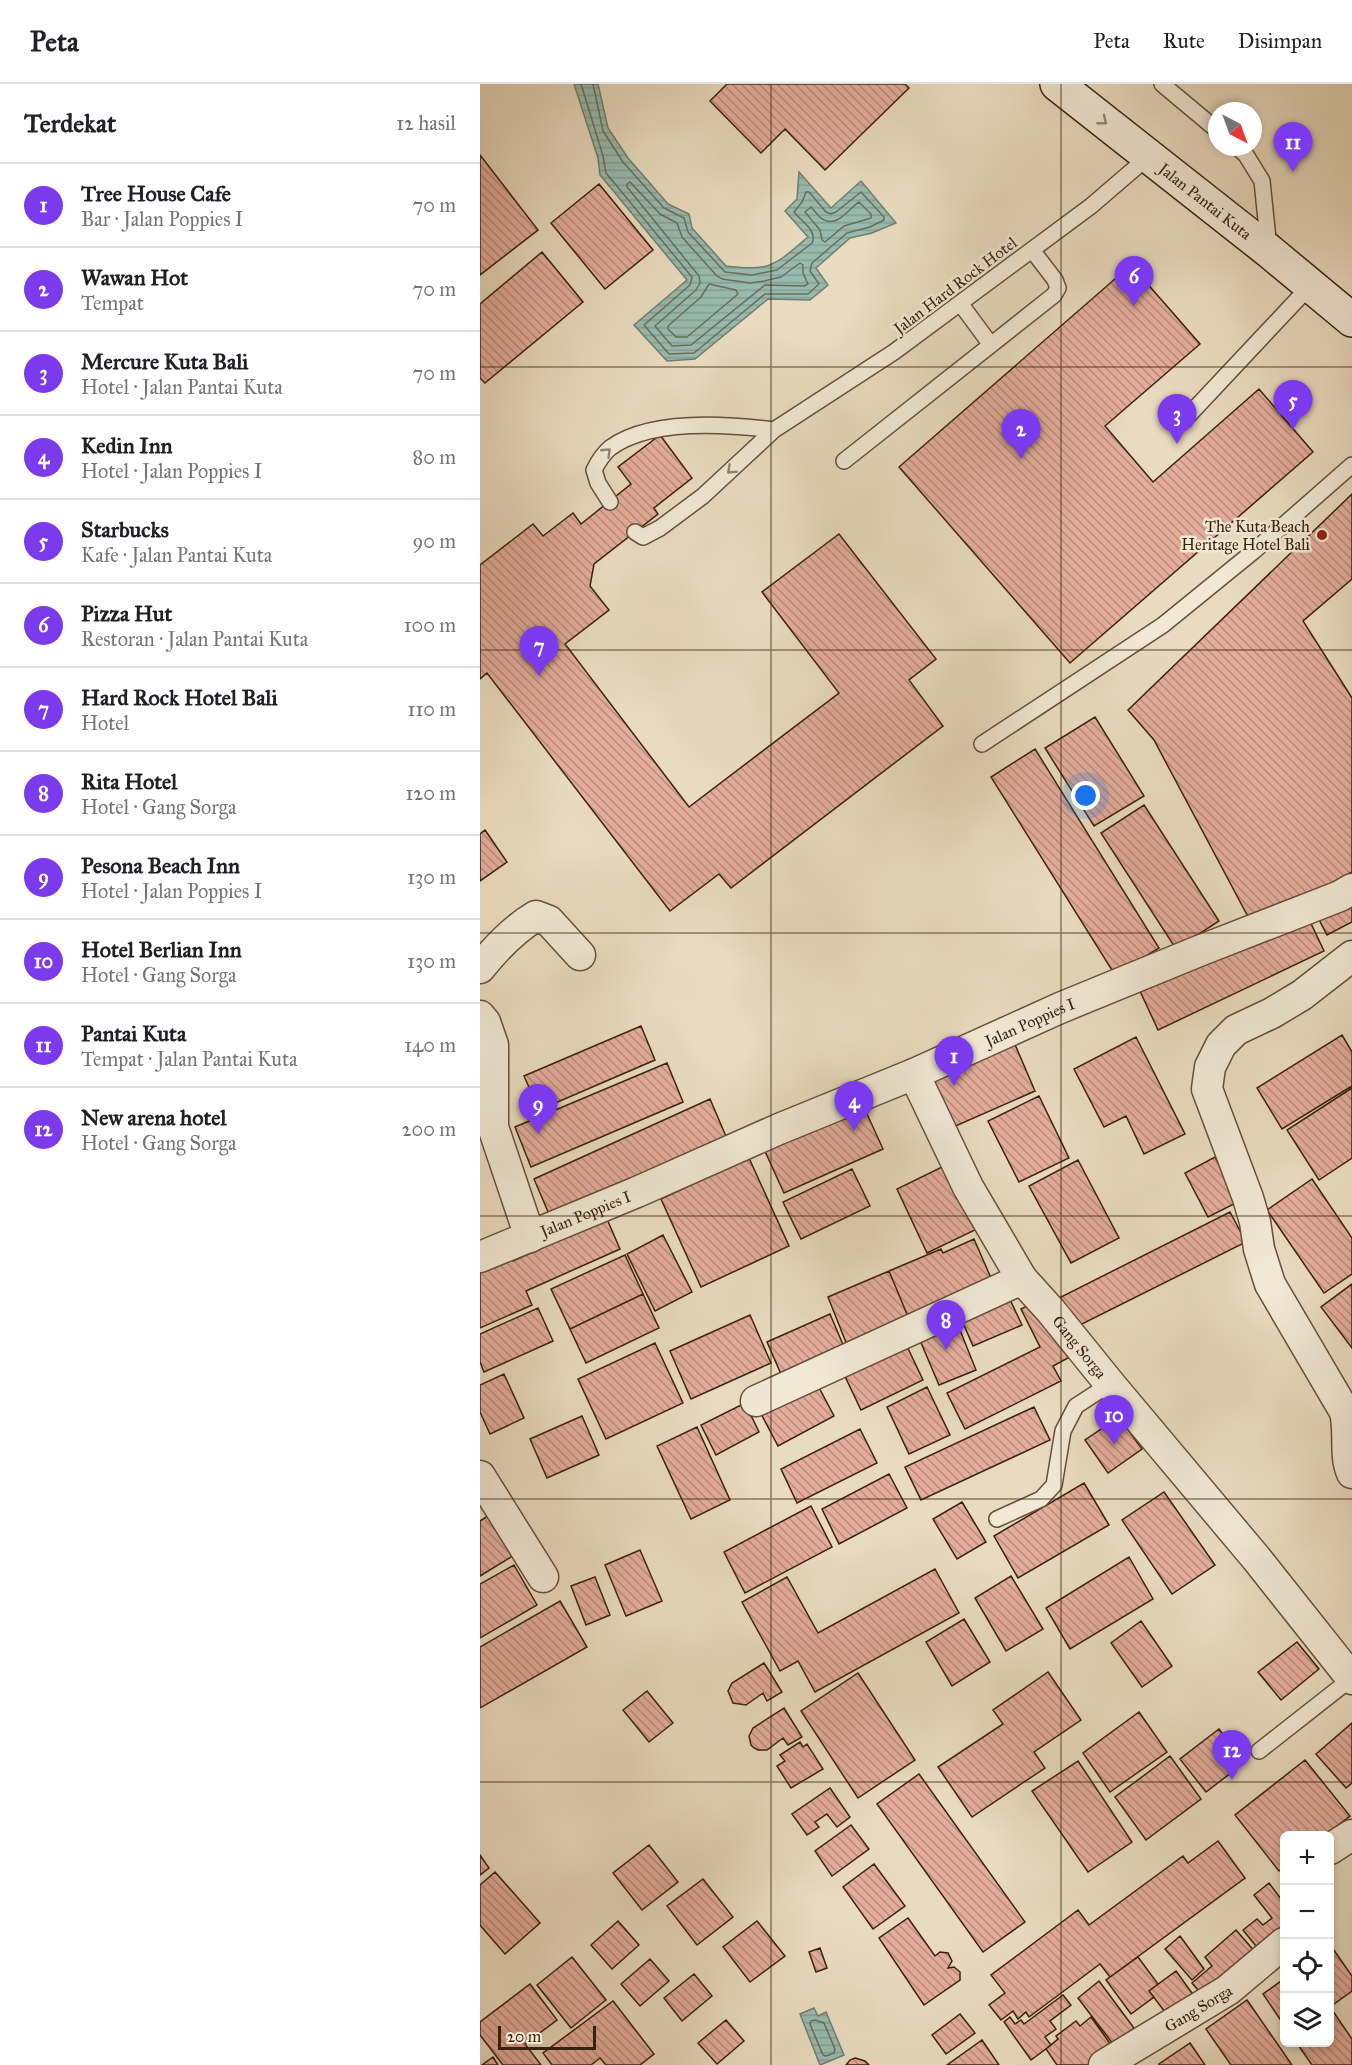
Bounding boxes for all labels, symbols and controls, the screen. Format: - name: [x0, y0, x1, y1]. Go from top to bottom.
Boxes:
- text: Peta: [30, 24, 79, 59]
- text: Peta: [1093, 28, 1130, 54]
- text: Rute: [1163, 28, 1205, 54]
- text: Disimpan: [1238, 28, 1322, 54]
- north arrow: [1208, 102, 1262, 156]
- text: Terdekat: [24, 107, 116, 139]
- text: 12 hasil: [396, 111, 456, 135]
- one-way arrow: [1096, 113, 1107, 124]
- pin: 11: [1274, 122, 1312, 172]
- street label: Jalan Pantai Kuta: [1153, 158, 1255, 244]
- text: Tree House Cafe: [81, 180, 231, 207]
- text: 1: [40, 193, 47, 217]
- text: 70 m: [413, 193, 456, 217]
- text: Bar · Jalan Poppies I: [81, 207, 243, 231]
- street label: Jalan Hard Rock Hotel: [888, 232, 1022, 340]
- pin: 6: [1114, 256, 1154, 306]
- text: Wawan Hot: [81, 264, 188, 291]
- text: 2: [39, 277, 48, 301]
- text: 70 m: [413, 277, 456, 301]
- text: Tempat: [81, 291, 144, 315]
- text: Mercure Kuta Bali: [81, 348, 248, 375]
- text: 3: [40, 361, 48, 385]
- text: 70 m: [413, 361, 456, 385]
- text: Hotel · Jalan Pantai Kuta: [81, 375, 283, 399]
- pin: 5: [1274, 380, 1312, 430]
- pin: 3: [1158, 394, 1196, 444]
- pin: 2: [1002, 410, 1040, 459]
- text: Kedin Inn: [81, 432, 173, 459]
- text: 4: [38, 445, 49, 469]
- text: 80 m: [413, 445, 456, 469]
- one-way arrow: [600, 449, 611, 460]
- text: Hotel · Jalan Poppies I: [81, 459, 262, 483]
- one-way arrow: [727, 463, 738, 474]
- text: Starbucks: [81, 516, 169, 543]
- place label: The Kuta Beach Heritage Hotel Bali: [1181, 517, 1311, 555]
- marker: The Kuta Beach Heritage Hotel Bali: [1315, 528, 1329, 542]
- text: 5: [39, 529, 48, 553]
- text: 90 m: [413, 529, 456, 553]
- text: Kafe · Jalan Pantai Kuta: [81, 543, 272, 567]
- text: Pizza Hut: [81, 600, 172, 627]
- text: 6: [38, 613, 49, 637]
- text: 100 m: [404, 613, 456, 637]
- pin: 7: [520, 626, 558, 676]
- text: Restoran · Jalan Pantai Kuta: [81, 627, 308, 651]
- text: Hard Rock Hotel Bali: [81, 684, 278, 711]
- text: 7: [38, 697, 49, 721]
- text: 110 m: [408, 697, 456, 721]
- text: Hotel: [81, 711, 129, 735]
- text: Rita Hotel: [81, 768, 177, 795]
- text: 8: [38, 781, 49, 805]
- text: 120 m: [405, 781, 456, 805]
- your location: [1071, 781, 1100, 810]
- text: Hotel · Gang Sorga: [81, 795, 237, 819]
- text: Pesona Beach Inn: [81, 852, 240, 879]
- text: 9: [38, 865, 49, 889]
- text: 130 m: [407, 865, 456, 889]
- text: Hotel · Jalan Poppies I: [81, 879, 262, 903]
- text: Hotel Berlian Inn: [81, 936, 242, 963]
- text: 10: [34, 949, 53, 973]
- text: 130 m: [407, 949, 456, 973]
- text: Hotel · Gang Sorga: [81, 963, 237, 987]
- street label: Jalan Poppies I: [980, 994, 1078, 1052]
- text: Pantai Kuta: [81, 1020, 186, 1047]
- text: 11: [36, 1033, 51, 1057]
- text: 140 m: [404, 1033, 456, 1057]
- pin: 1: [934, 1036, 974, 1086]
- text: Tempat · Jalan Pantai Kuta: [81, 1047, 297, 1071]
- pin: 4: [834, 1082, 874, 1131]
- pin: 9: [518, 1084, 558, 1134]
- text: New arena hotel: [81, 1104, 226, 1131]
- text: 12: [35, 1117, 52, 1141]
- text: 200 m: [402, 1117, 456, 1141]
- text: Hotel · Gang Sorga: [81, 1131, 237, 1155]
- street label: Jalan Poppies I: [536, 1187, 634, 1243]
- pin: 8: [926, 1300, 966, 1350]
- street label: Gang Sorga: [1048, 1312, 1111, 1383]
- pin: 10: [1094, 1396, 1134, 1445]
- pin: 12: [1212, 1730, 1251, 1780]
- map controls: [1280, 1831, 1334, 2047]
- button: +: [1280, 1831, 1334, 1885]
- button: −: [1280, 1885, 1334, 1939]
- button: locate: [1280, 1939, 1334, 1993]
- street label: Gang Sorga: [1161, 1981, 1236, 2036]
- button: layers: [1280, 1993, 1334, 2047]
- scale bar: [498, 2023, 596, 2050]
- text: 20 m: [507, 2027, 541, 2046]

